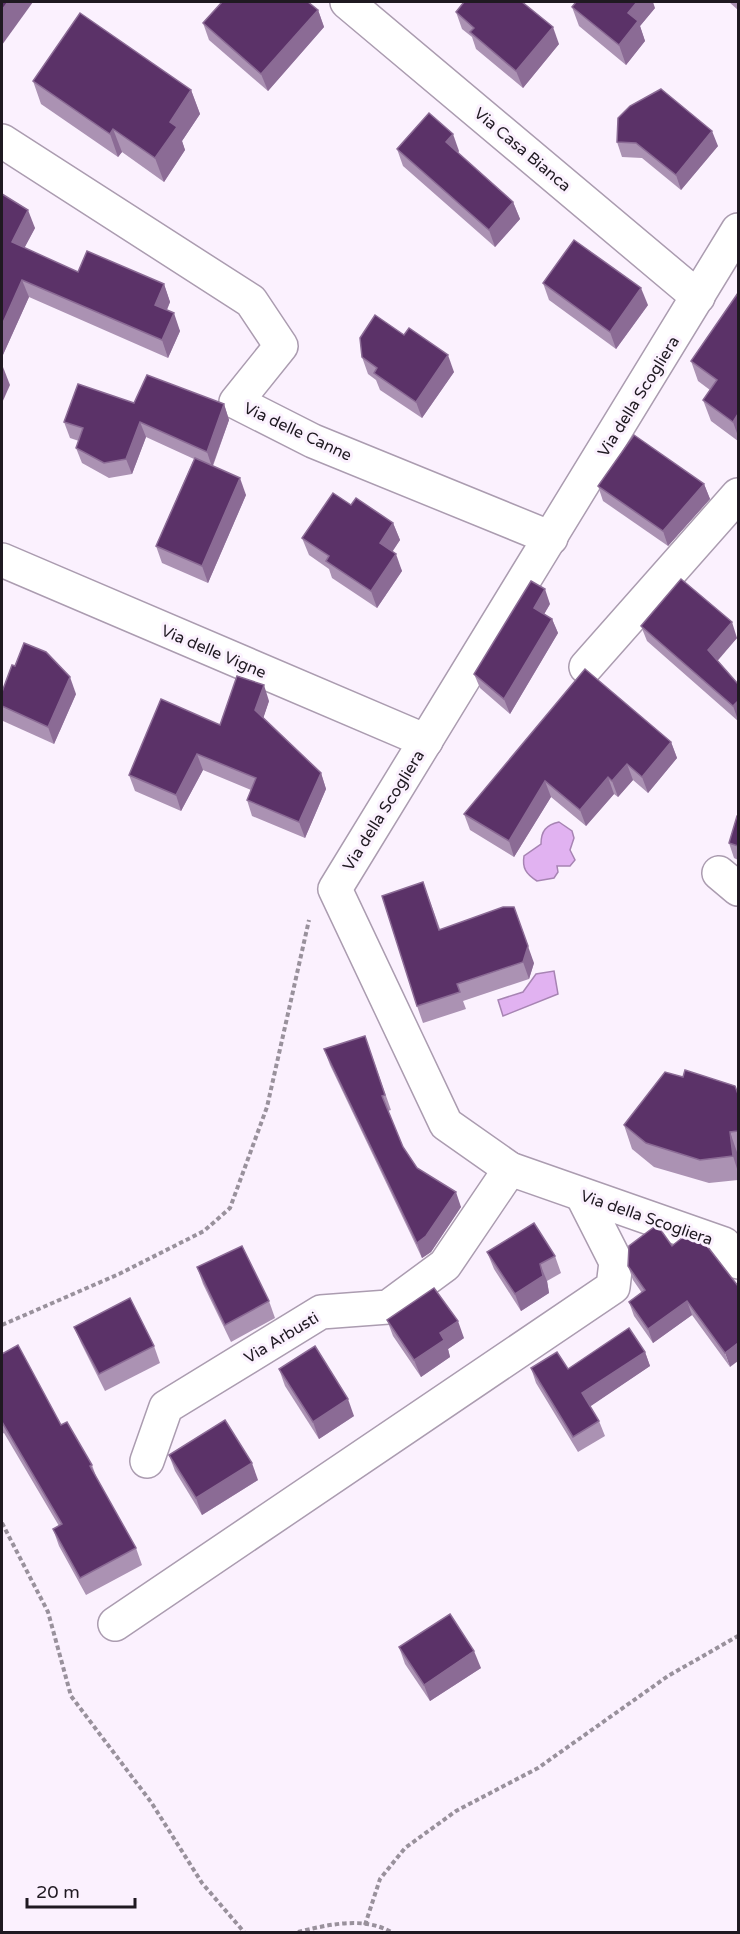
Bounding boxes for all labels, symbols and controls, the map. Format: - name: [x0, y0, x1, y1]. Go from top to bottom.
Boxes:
- street label: Via Casa Bianca: [470, 103, 575, 196]
- street label: Via della Scogliera: [594, 332, 684, 461]
- street label: Via delle Canne: [240, 398, 355, 466]
- street label: Via delle Vigne: [158, 621, 269, 683]
- street label: Via della Scogliera: [339, 746, 429, 875]
- street label: Via della Scogliera: [578, 1186, 715, 1250]
- street label: Via Arbusti: [241, 1308, 322, 1368]
- scale bar: [27, 1871, 135, 1909]
- text: 20 m: [36, 1881, 80, 1903]

